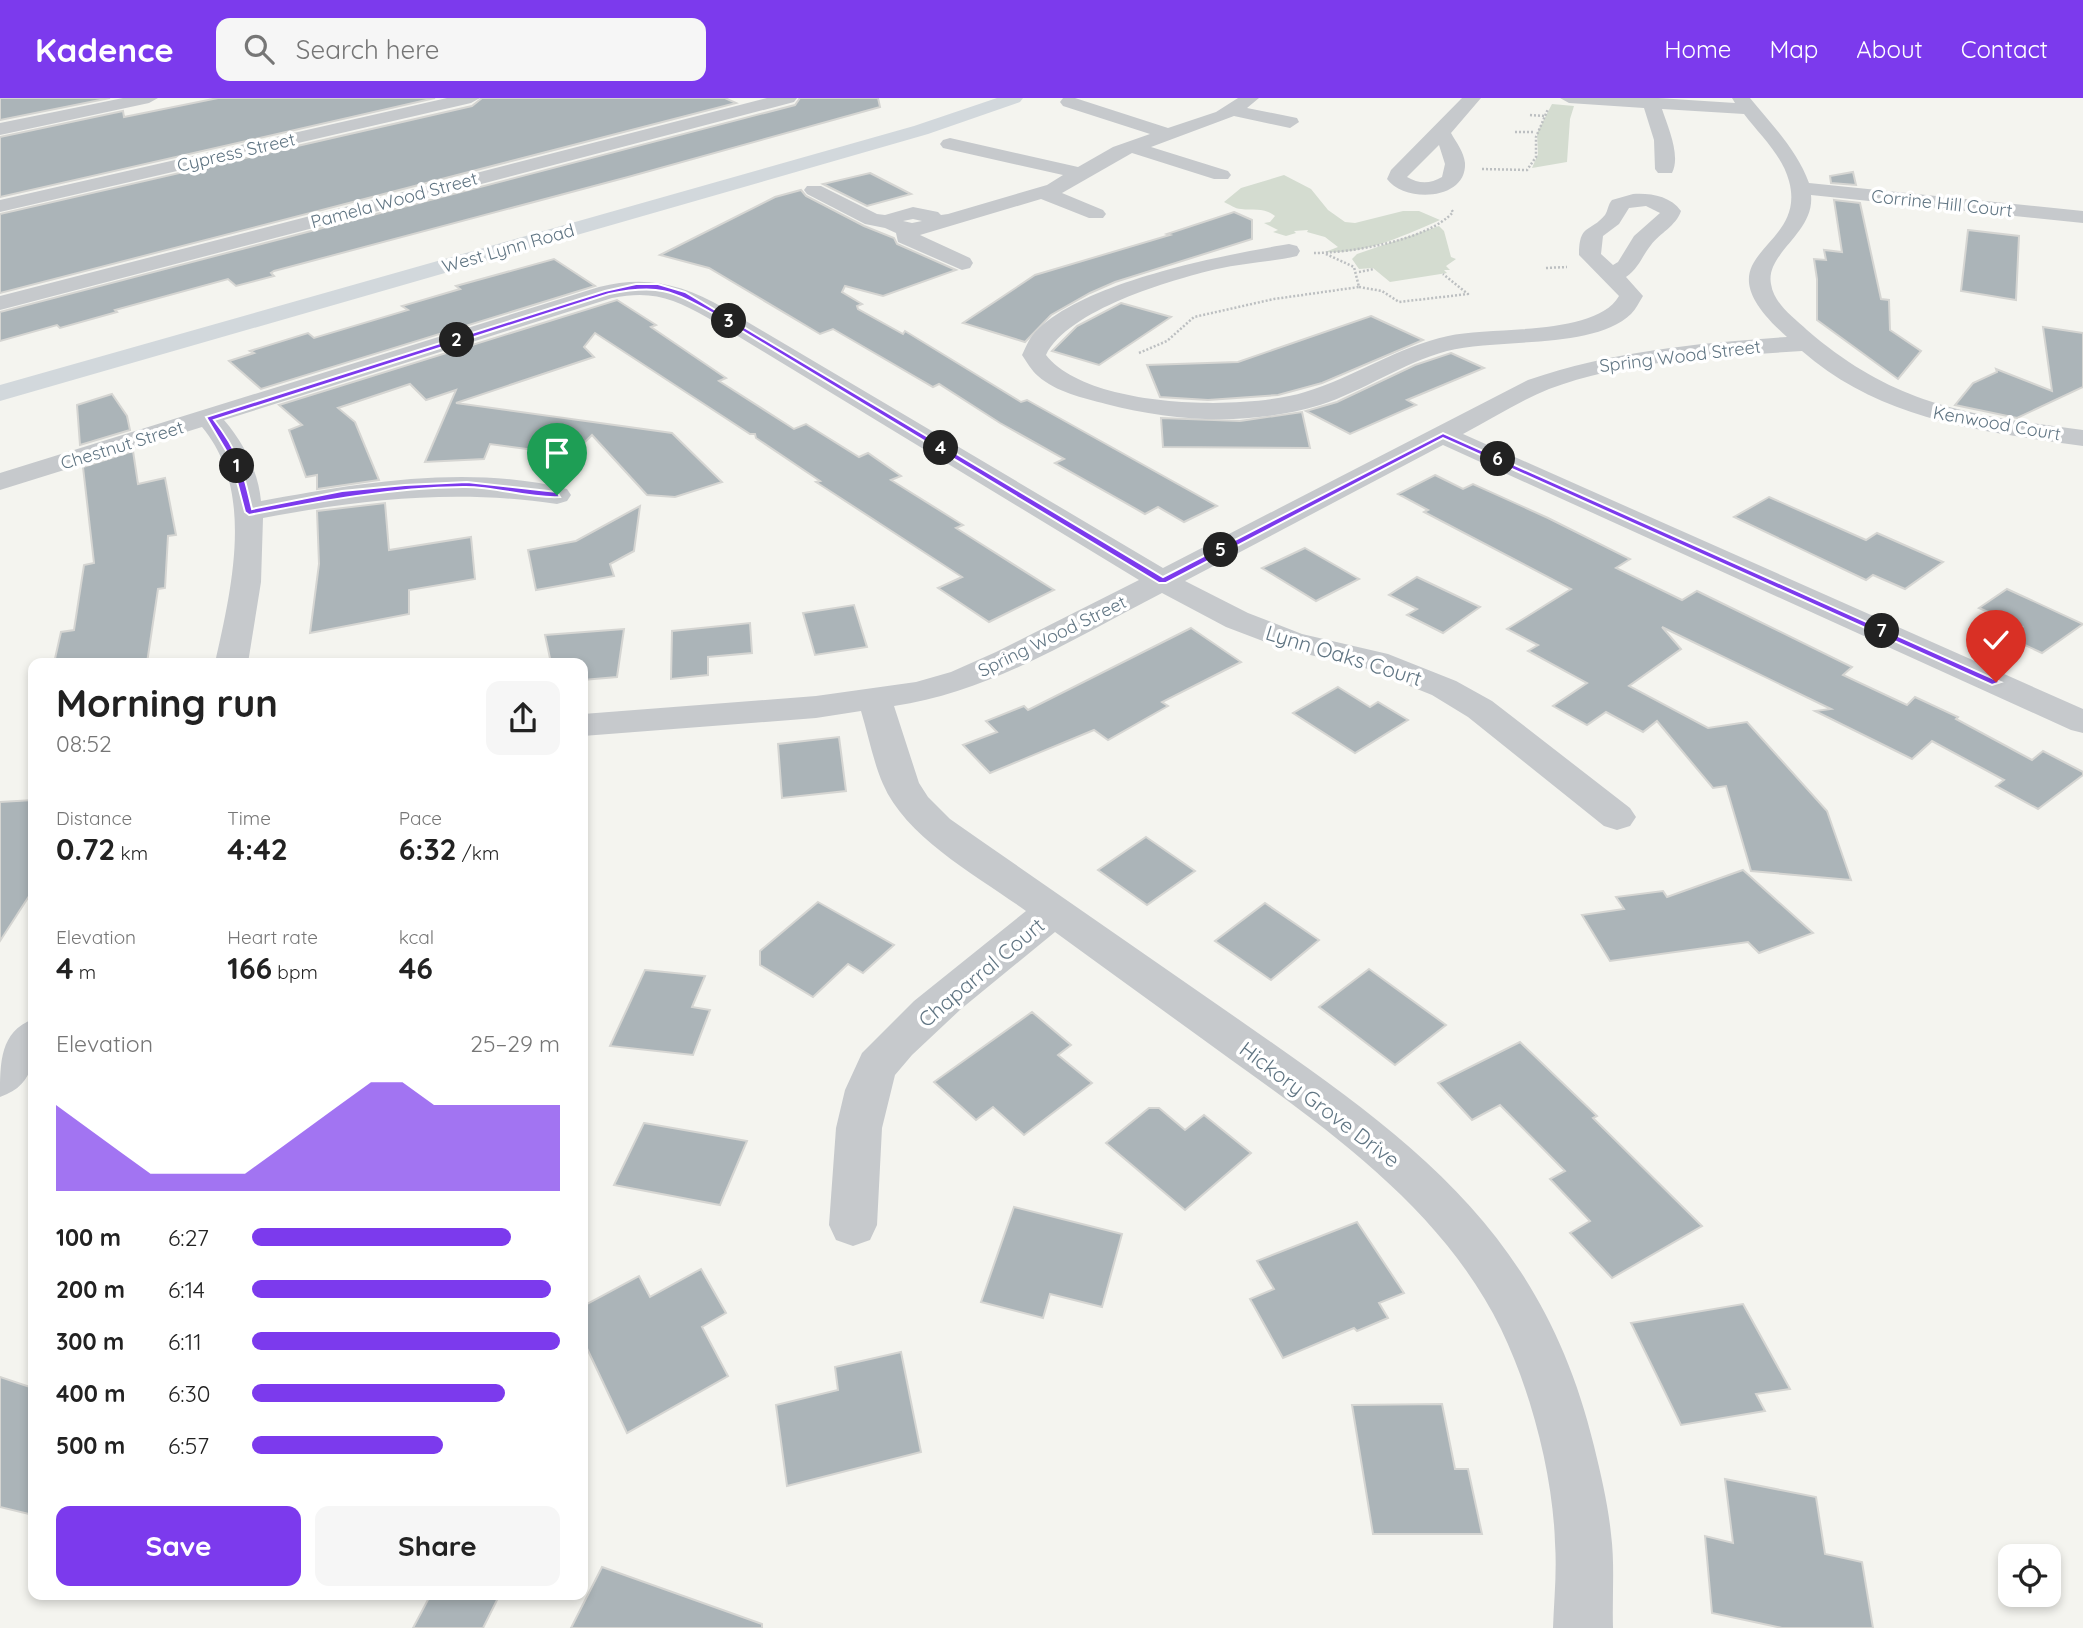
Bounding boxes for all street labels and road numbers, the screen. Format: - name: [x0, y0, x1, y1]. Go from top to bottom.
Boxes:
- street label: Cypress Street: [175, 127, 297, 177]
- street label: Pamela Wood Street: [308, 167, 480, 233]
- street label: Corrine Hill Court: [1870, 184, 2014, 222]
- street label: West Lynn Road: [439, 218, 577, 278]
- street label: Spring Wood Street: [1598, 335, 1762, 377]
- street label: Kenwood Court: [1931, 400, 2063, 446]
- street label: Chestnut Street: [58, 415, 186, 475]
- street label: Spring Wood Street: [974, 590, 1130, 682]
- street label: Lynn Oaks Court: [1263, 619, 1425, 691]
- street label: Chaparral Court: [913, 912, 1049, 1032]
- street label: Hickory Grove Drive: [1235, 1035, 1405, 1173]

